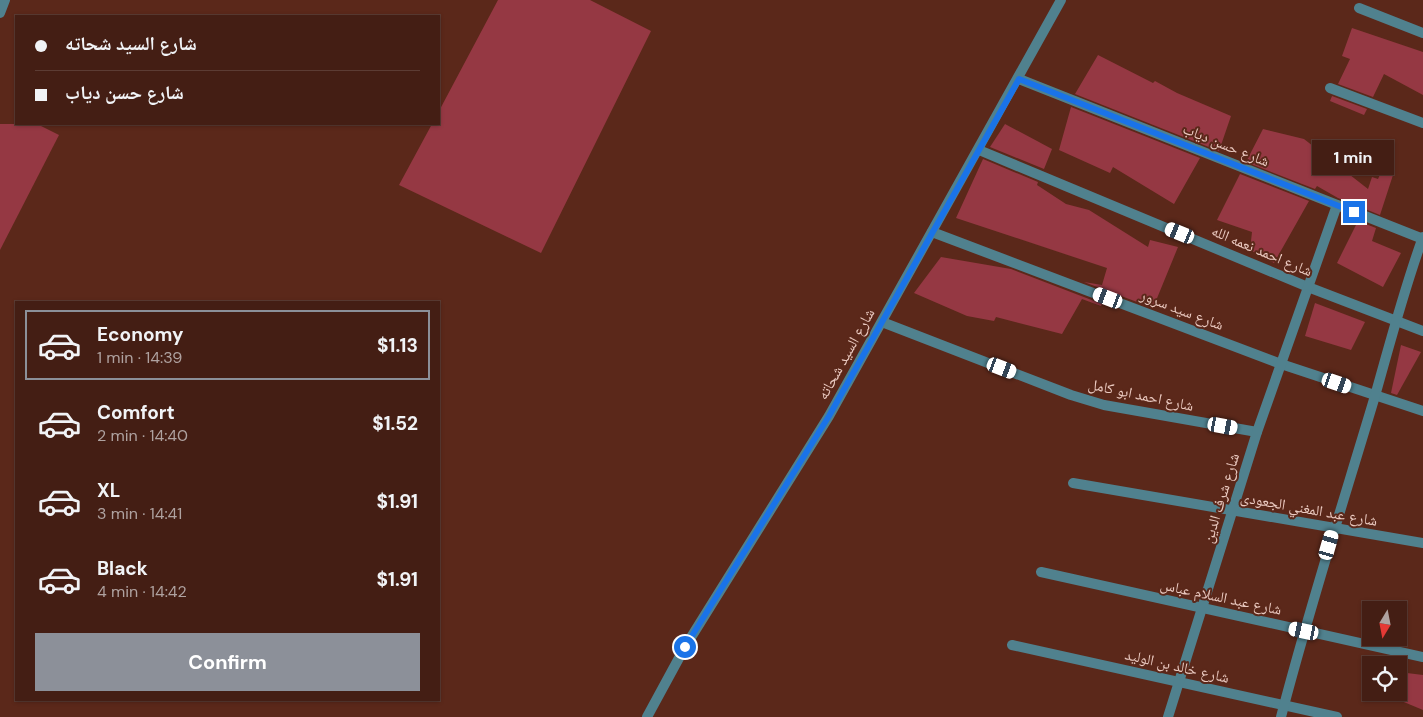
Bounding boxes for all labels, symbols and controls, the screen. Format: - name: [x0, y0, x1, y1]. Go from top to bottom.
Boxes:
- text: شارع السيد شحاته: [65, 31, 197, 56]
- text: شارع حسن دياب: [65, 80, 184, 105]
- street label: شارع حسن دياب: [1180, 119, 1272, 171]
- callout: 1 min: [1313, 140, 1395, 174]
- text: 1 min: [1334, 147, 1372, 168]
- route end: [1343, 201, 1365, 223]
- car: [1163, 220, 1196, 246]
- street label: شارع احمد نعمه الله: [1209, 221, 1315, 281]
- street label: شارع سيد سرور: [1137, 285, 1227, 335]
- car: [1091, 286, 1124, 310]
- street label: شارع السيد شحاته: [813, 305, 879, 403]
- text: Economy: [97, 322, 184, 347]
- icon: car: [37, 323, 82, 368]
- text: $1.13: [377, 333, 418, 358]
- text: 1 min · 14:39: [97, 347, 182, 368]
- car: [985, 356, 1018, 380]
- car: [1320, 371, 1353, 395]
- street label: شارع احمد ابو كامل: [1086, 374, 1196, 416]
- text: Comfort: [97, 400, 175, 425]
- icon: car: [37, 401, 82, 446]
- text: $1.52: [372, 411, 418, 436]
- car: [1206, 416, 1239, 436]
- text: 2 min · 14:40: [97, 425, 188, 446]
- street label: شارع شرف الدين: [1198, 451, 1244, 545]
- text: XL: [97, 478, 120, 503]
- icon: car: [37, 479, 82, 524]
- street label: شارع عبد المغني الجعودى: [1239, 487, 1379, 533]
- text: $1.91: [377, 489, 418, 514]
- text: 3 min · 14:41: [97, 503, 182, 524]
- car: [1317, 529, 1340, 561]
- text: Black: [97, 556, 148, 581]
- icon: car: [37, 557, 82, 602]
- text: $1.91: [377, 567, 418, 592]
- street label: شارع عبد السلام عباس: [1158, 574, 1284, 620]
- text: 4 min · 14:42: [97, 581, 187, 602]
- north arrow: [1362, 601, 1408, 646]
- map controls: [1362, 601, 1407, 701]
- car: [1287, 621, 1320, 641]
- button: Confirm: [35, 633, 420, 691]
- route start: [674, 636, 696, 658]
- street label: شارع خالد بن الوليد: [1123, 644, 1231, 688]
- button: locate: [1362, 656, 1407, 701]

